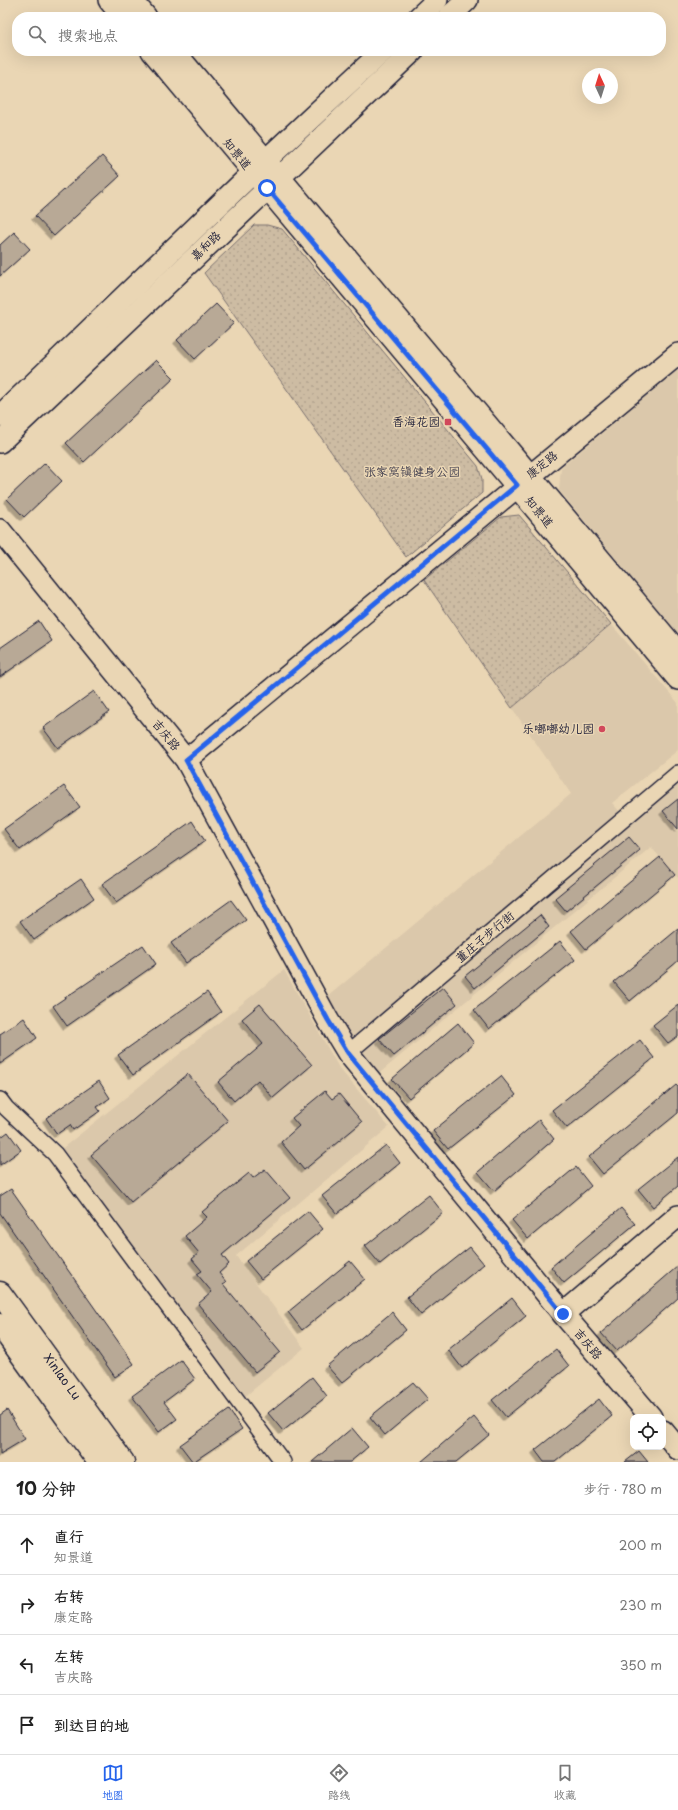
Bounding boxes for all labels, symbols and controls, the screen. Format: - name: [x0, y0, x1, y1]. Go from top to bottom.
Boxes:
- search box: [12, 12, 666, 56]
- icon: search: [26, 23, 48, 45]
- text: 搜索地点: [58, 23, 118, 46]
- north arrow: [582, 68, 618, 104]
- street label: 知景道: [219, 134, 256, 173]
- route start: [258, 179, 276, 197]
- street label: 嘉和路: [186, 226, 225, 264]
- place label: 香海花园: [392, 412, 440, 430]
- marker: 香海花园: [443, 417, 453, 427]
- street label: 康定路: [522, 446, 561, 483]
- park label: 张家窝镇健身公园: [364, 462, 460, 480]
- street label: 知景道: [521, 492, 558, 531]
- street label: 吉庆路: [148, 715, 185, 754]
- place label: 乐嘟嘟幼儿园: [522, 719, 594, 737]
- marker: 乐嘟嘟幼儿园: [597, 724, 607, 734]
- street label: 董庄子步行街: [451, 906, 518, 966]
- route end: [554, 1305, 572, 1323]
- street label: 吉庆路: [570, 1324, 607, 1363]
- street label: Xinlao Lu: [40, 1350, 86, 1403]
- map controls: [630, 1414, 666, 1450]
- button: locate: [630, 1414, 666, 1450]
- text: 10 分钟: [16, 1475, 76, 1501]
- text: 步行 · 780 m: [584, 1479, 662, 1498]
- text: 直行: [54, 1524, 84, 1547]
- icon: ahead: [16, 1534, 38, 1556]
- text: 200 m: [619, 1535, 662, 1554]
- text: 知景道: [54, 1547, 93, 1566]
- text: 右转: [54, 1584, 84, 1607]
- icon: right: [16, 1594, 38, 1616]
- text: 230 m: [620, 1595, 662, 1614]
- text: 康定路: [54, 1607, 93, 1626]
- text: 左转: [54, 1644, 84, 1667]
- icon: left: [16, 1654, 38, 1676]
- text: 350 m: [620, 1655, 662, 1674]
- text: 吉庆路: [54, 1667, 93, 1686]
- text: 到达目的地: [54, 1713, 129, 1736]
- icon: arrive: [16, 1714, 38, 1736]
- tab: 地图: [102, 1762, 124, 1803]
- tab: 路线: [328, 1762, 350, 1803]
- tab: 收藏: [554, 1762, 576, 1803]

